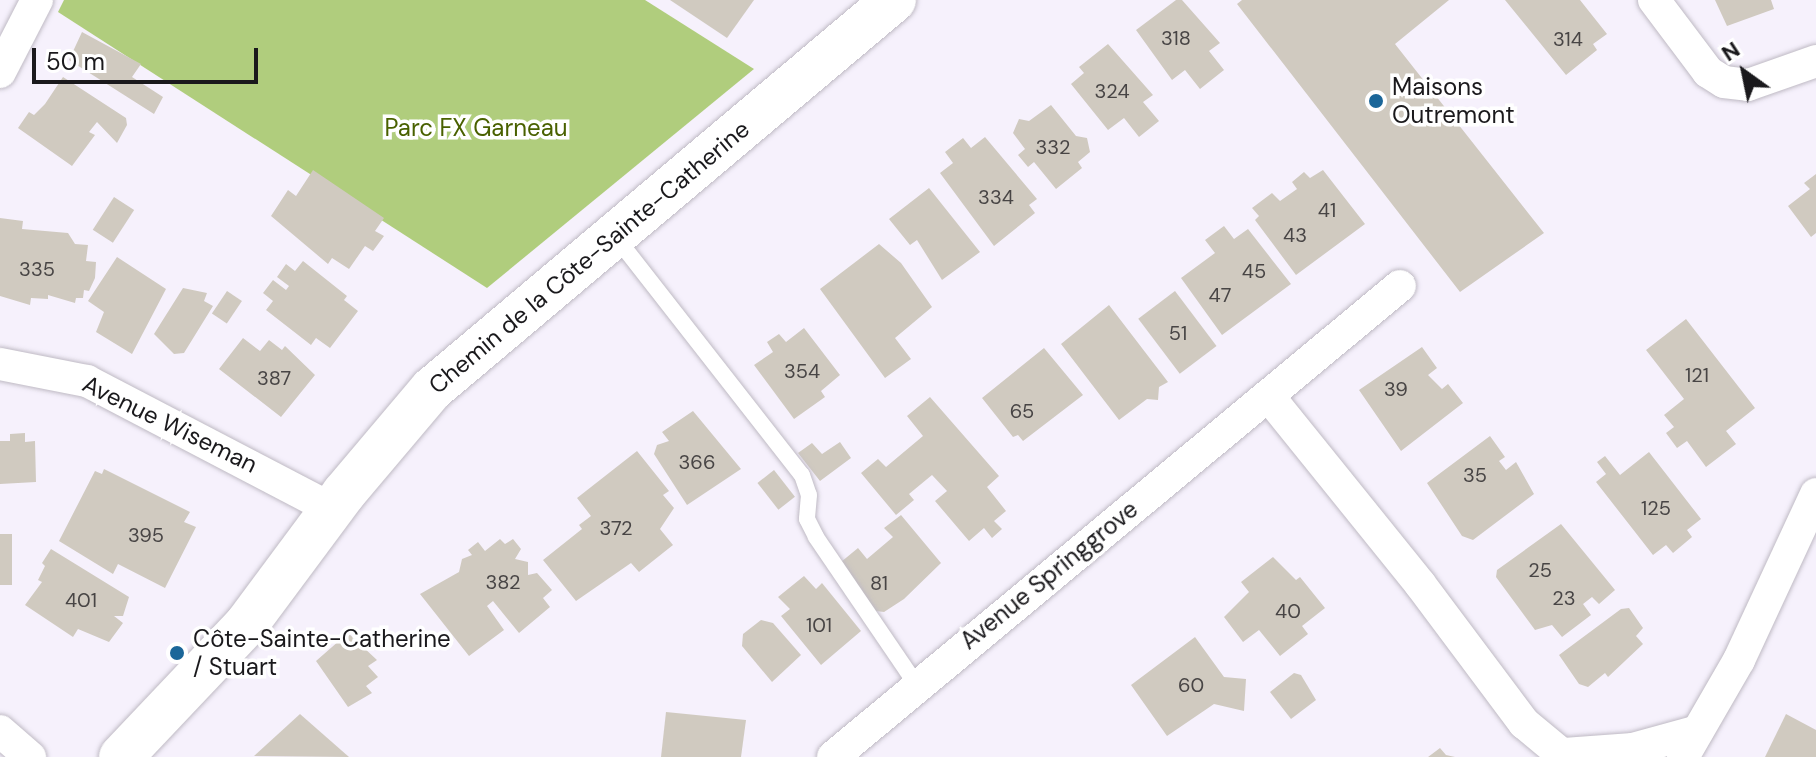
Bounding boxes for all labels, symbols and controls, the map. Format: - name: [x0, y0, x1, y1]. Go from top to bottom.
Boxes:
- house number: 318: [1161, 26, 1191, 50]
- house number: 314: [1553, 27, 1583, 51]
- scale bar: [36, 32, 262, 82]
- north arrow: [1704, 32, 1784, 112]
- text: N: [1716, 35, 1745, 68]
- text: 50 m: [46, 46, 105, 77]
- place label: Maisons Outremont: [1392, 73, 1515, 129]
- house number: 324: [1094, 79, 1130, 103]
- marker: Maisons Outremont: [1367, 92, 1385, 110]
- park label: Parc FX Garneau: [385, 114, 567, 142]
- street label: Chemin de la Côte-Sainte-Catherine: [423, 114, 755, 400]
- house number: 332: [1035, 135, 1071, 159]
- house number: 334: [978, 185, 1014, 209]
- house number: 41: [1318, 198, 1336, 222]
- house number: 43: [1283, 223, 1307, 247]
- house number: 335: [19, 257, 55, 281]
- house number: 45: [1242, 259, 1266, 283]
- house number: 47: [1209, 283, 1231, 307]
- house number: 51: [1169, 321, 1187, 345]
- house number: 354: [784, 359, 820, 383]
- house number: 121: [1685, 363, 1709, 387]
- house number: 387: [257, 366, 291, 390]
- street label: Avenue Wiseman: [78, 369, 262, 479]
- house number: 39: [1384, 377, 1408, 401]
- house number: 65: [1010, 399, 1034, 423]
- house number: 366: [679, 450, 715, 474]
- house number: 35: [1463, 463, 1487, 487]
- street label: Avenue Springgrove: [955, 495, 1143, 655]
- house number: 125: [1641, 496, 1671, 520]
- house number: 372: [599, 516, 633, 540]
- house number: 395: [128, 523, 164, 547]
- house number: 25: [1528, 558, 1552, 582]
- house number: 382: [485, 570, 521, 594]
- house number: 81: [870, 571, 888, 595]
- house number: 23: [1552, 586, 1576, 610]
- house number: 401: [65, 588, 97, 612]
- house number: 40: [1275, 599, 1301, 623]
- house number: 101: [806, 613, 832, 637]
- place label: Côte-Sainte-Catherine / Stuart: [193, 625, 451, 681]
- marker: Côte-Sainte-Catherine / Stuart: [168, 644, 186, 662]
- house number: 60: [1178, 673, 1204, 697]

